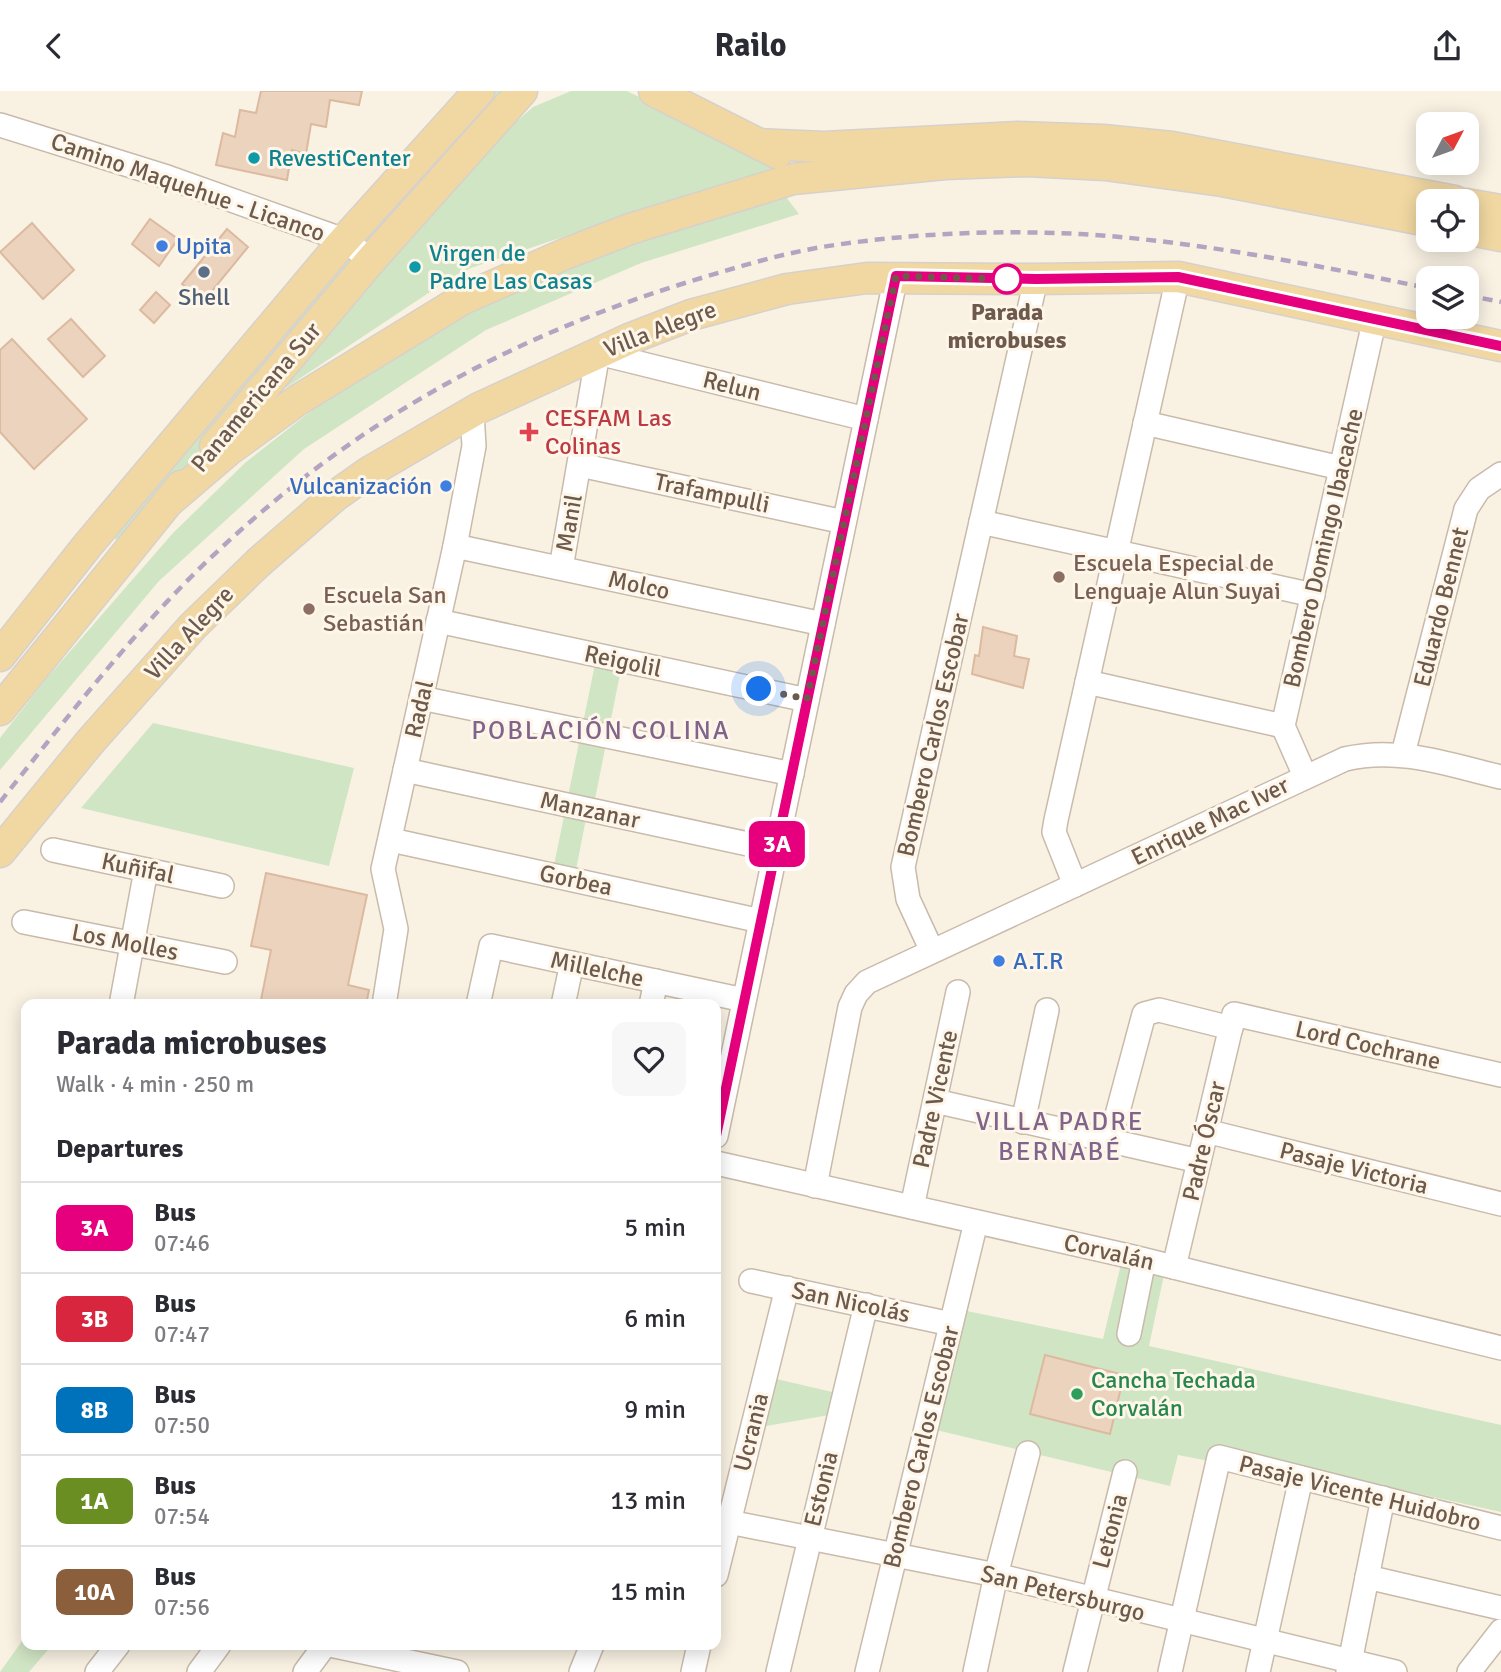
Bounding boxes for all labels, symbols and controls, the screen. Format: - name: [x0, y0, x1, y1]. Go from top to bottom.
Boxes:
- text: Railo: [715, 26, 786, 65]
- icon: back: [35, 27, 73, 65]
- icon: share: [1428, 27, 1466, 65]
- north arrow: [1416, 112, 1479, 175]
- map controls: [1416, 112, 1479, 329]
- street label: Camino Maquehue - Licanco: [47, 126, 329, 248]
- place label: RevestiCenter: [268, 143, 411, 173]
- marker: RevestiCenter: [246, 150, 262, 166]
- button: locate: [1416, 189, 1479, 252]
- place label: Upita: [176, 231, 232, 261]
- marker: Upita: [154, 238, 170, 254]
- place label: Virgen de Padre Las Casas: [429, 238, 592, 296]
- marker: Virgen de Padre Las Casas: [407, 259, 423, 275]
- marker: Shell: [196, 264, 212, 280]
- marker: Parada microbuses: [992, 264, 1022, 294]
- button: layers: [1416, 266, 1479, 329]
- place label: Shell: [178, 282, 230, 312]
- street label: Villa Alegre: [600, 294, 720, 364]
- place label: Parada microbuses: [948, 297, 1067, 355]
- street label: Panamericana Sur: [184, 316, 328, 478]
- street label: Relun: [700, 364, 764, 408]
- place label: CESFAM Las Colinas: [545, 403, 672, 461]
- street label: Bombero Domingo Ibacache: [1276, 405, 1370, 691]
- marker: CESFAM Las Colinas: [519, 422, 539, 442]
- street label: Trafampulli: [652, 466, 772, 520]
- place label: Vulcanización: [290, 471, 432, 501]
- marker: Vulcanización: [438, 478, 454, 494]
- street label: Manil: [549, 492, 589, 554]
- street label: Eduardo Bennet: [1407, 524, 1475, 690]
- place label: Escuela Especial de Lenguaje Alun Suyai: [1073, 548, 1281, 606]
- street label: Molco: [605, 564, 673, 606]
- marker: Escuela Especial de Lenguaje Alun Suyai: [1051, 569, 1067, 585]
- street label: Villa Alegre: [138, 580, 240, 686]
- place label: Escuela San Sebastián: [323, 580, 447, 638]
- marker: Escuela San Sebastián: [301, 601, 317, 617]
- street label: Bombero Carlos Escobar: [890, 610, 976, 860]
- street label: Reigolil: [582, 638, 664, 684]
- your location: [741, 671, 776, 706]
- street label: Radal: [398, 677, 440, 741]
- district label: POBLACIÓN COLINA: [471, 715, 731, 747]
- street label: Enrique Mac Iver: [1126, 770, 1294, 872]
- street label: Manzanar: [537, 785, 643, 835]
- line badge: 3A: [746, 821, 808, 867]
- text: 3A: [763, 829, 791, 859]
- street label: Kuñifal: [99, 846, 177, 890]
- street label: Gorbea: [537, 858, 615, 902]
- street label: Los Molles: [69, 917, 181, 967]
- street label: Millelche: [548, 944, 646, 994]
- place label: A.T.R: [1013, 946, 1063, 976]
- marker: A.T.R: [991, 953, 1007, 969]
- street label: Lord Cochrane: [1292, 1014, 1444, 1076]
- button: heart: [612, 1022, 686, 1096]
- text: Parada microbuses: [56, 1023, 327, 1064]
- street label: Padre Vicente: [906, 1027, 964, 1171]
- text: Walk · 4 min · 250 m: [56, 1070, 254, 1099]
- street label: Padre Óscar: [1176, 1078, 1232, 1204]
- district label: VILLA PADRE BERNABÉ: [975, 1106, 1145, 1168]
- text: Departures: [56, 1133, 183, 1165]
- street label: Pasaje Victoria: [1277, 1135, 1431, 1201]
- text: Bus: [154, 1197, 196, 1229]
- text: 5 min: [624, 1212, 686, 1244]
- text: 3A: [80, 1213, 109, 1243]
- street label: Corvalán: [1061, 1227, 1157, 1277]
- text: 07:46: [154, 1229, 210, 1258]
- street label: San Nicolás: [789, 1275, 913, 1329]
- text: Bus: [154, 1288, 196, 1320]
- text: 6 min: [624, 1303, 686, 1335]
- text: 3B: [81, 1304, 108, 1334]
- text: 07:47: [154, 1320, 210, 1349]
- street label: Bombero Carlos Escobar: [876, 1323, 966, 1571]
- place label: Cancha Techada Corvalán: [1091, 1365, 1256, 1423]
- text: Bus: [154, 1379, 196, 1411]
- marker: Cancha Techada Corvalán: [1069, 1386, 1085, 1402]
- street label: Ucrania: [727, 1390, 775, 1474]
- text: 9 min: [624, 1394, 686, 1426]
- text: 8B: [81, 1395, 108, 1425]
- text: 07:50: [154, 1411, 210, 1440]
- street label: Estonia: [797, 1448, 845, 1530]
- street label: Pasaje Vicente Huidobro: [1236, 1448, 1484, 1538]
- text: Bus: [154, 1470, 196, 1502]
- text: 13 min: [610, 1485, 686, 1517]
- text: 1A: [80, 1486, 109, 1516]
- street label: Letonia: [1086, 1490, 1134, 1572]
- text: 07:54: [154, 1502, 210, 1531]
- street label: San Petersburgo: [978, 1558, 1148, 1628]
- text: Bus: [154, 1561, 196, 1593]
- text: 15 min: [610, 1576, 686, 1608]
- text: 10A: [74, 1577, 115, 1607]
- text: 07:56: [154, 1593, 210, 1622]

